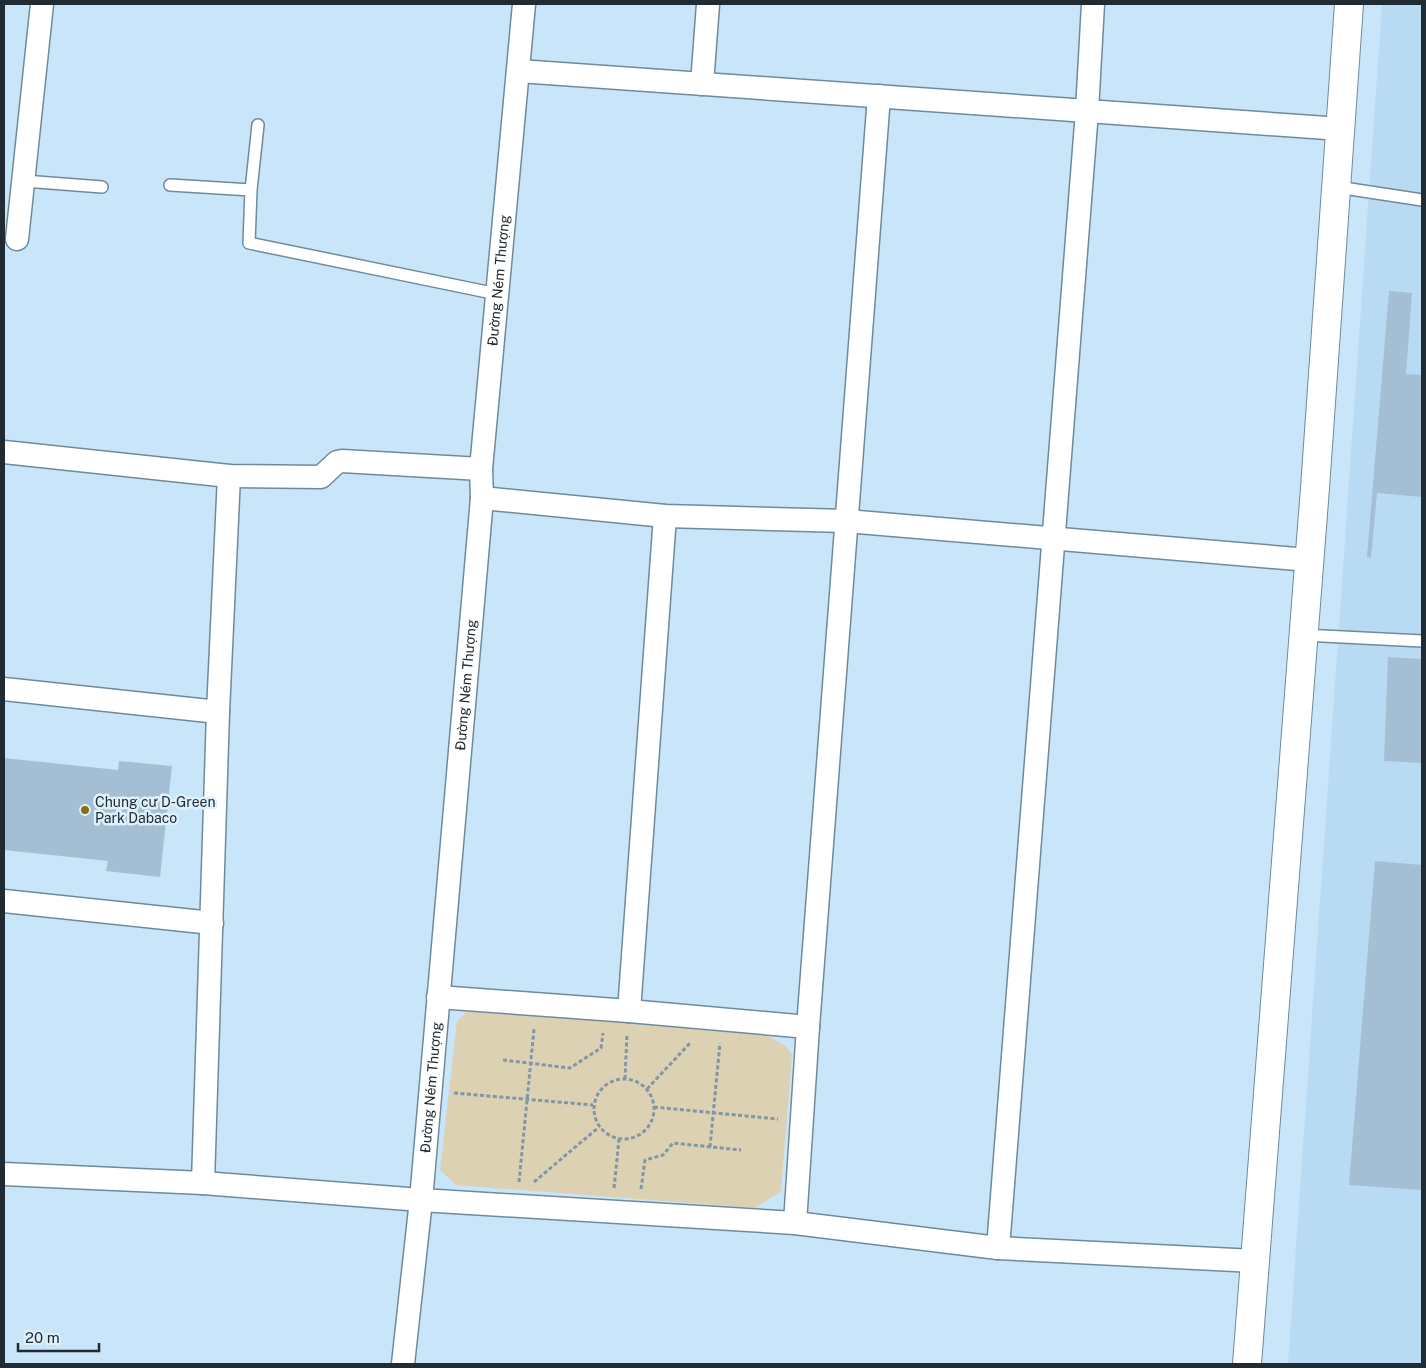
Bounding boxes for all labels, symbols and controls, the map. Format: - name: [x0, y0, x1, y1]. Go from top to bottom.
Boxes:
- street label: Đường Ném Thượng: [484, 214, 512, 347]
- street label: Đường Ném Thượng: [452, 618, 479, 751]
- place label: Chung cư D-Green Park Dabaco: [95, 794, 216, 826]
- marker: Chung cư D-Green Park Dabaco: [79, 804, 91, 816]
- street label: Đường Ném Thượng: [417, 1021, 444, 1154]
- scale bar: [18, 1320, 99, 1352]
- text: 20 m: [25, 1329, 60, 1346]

